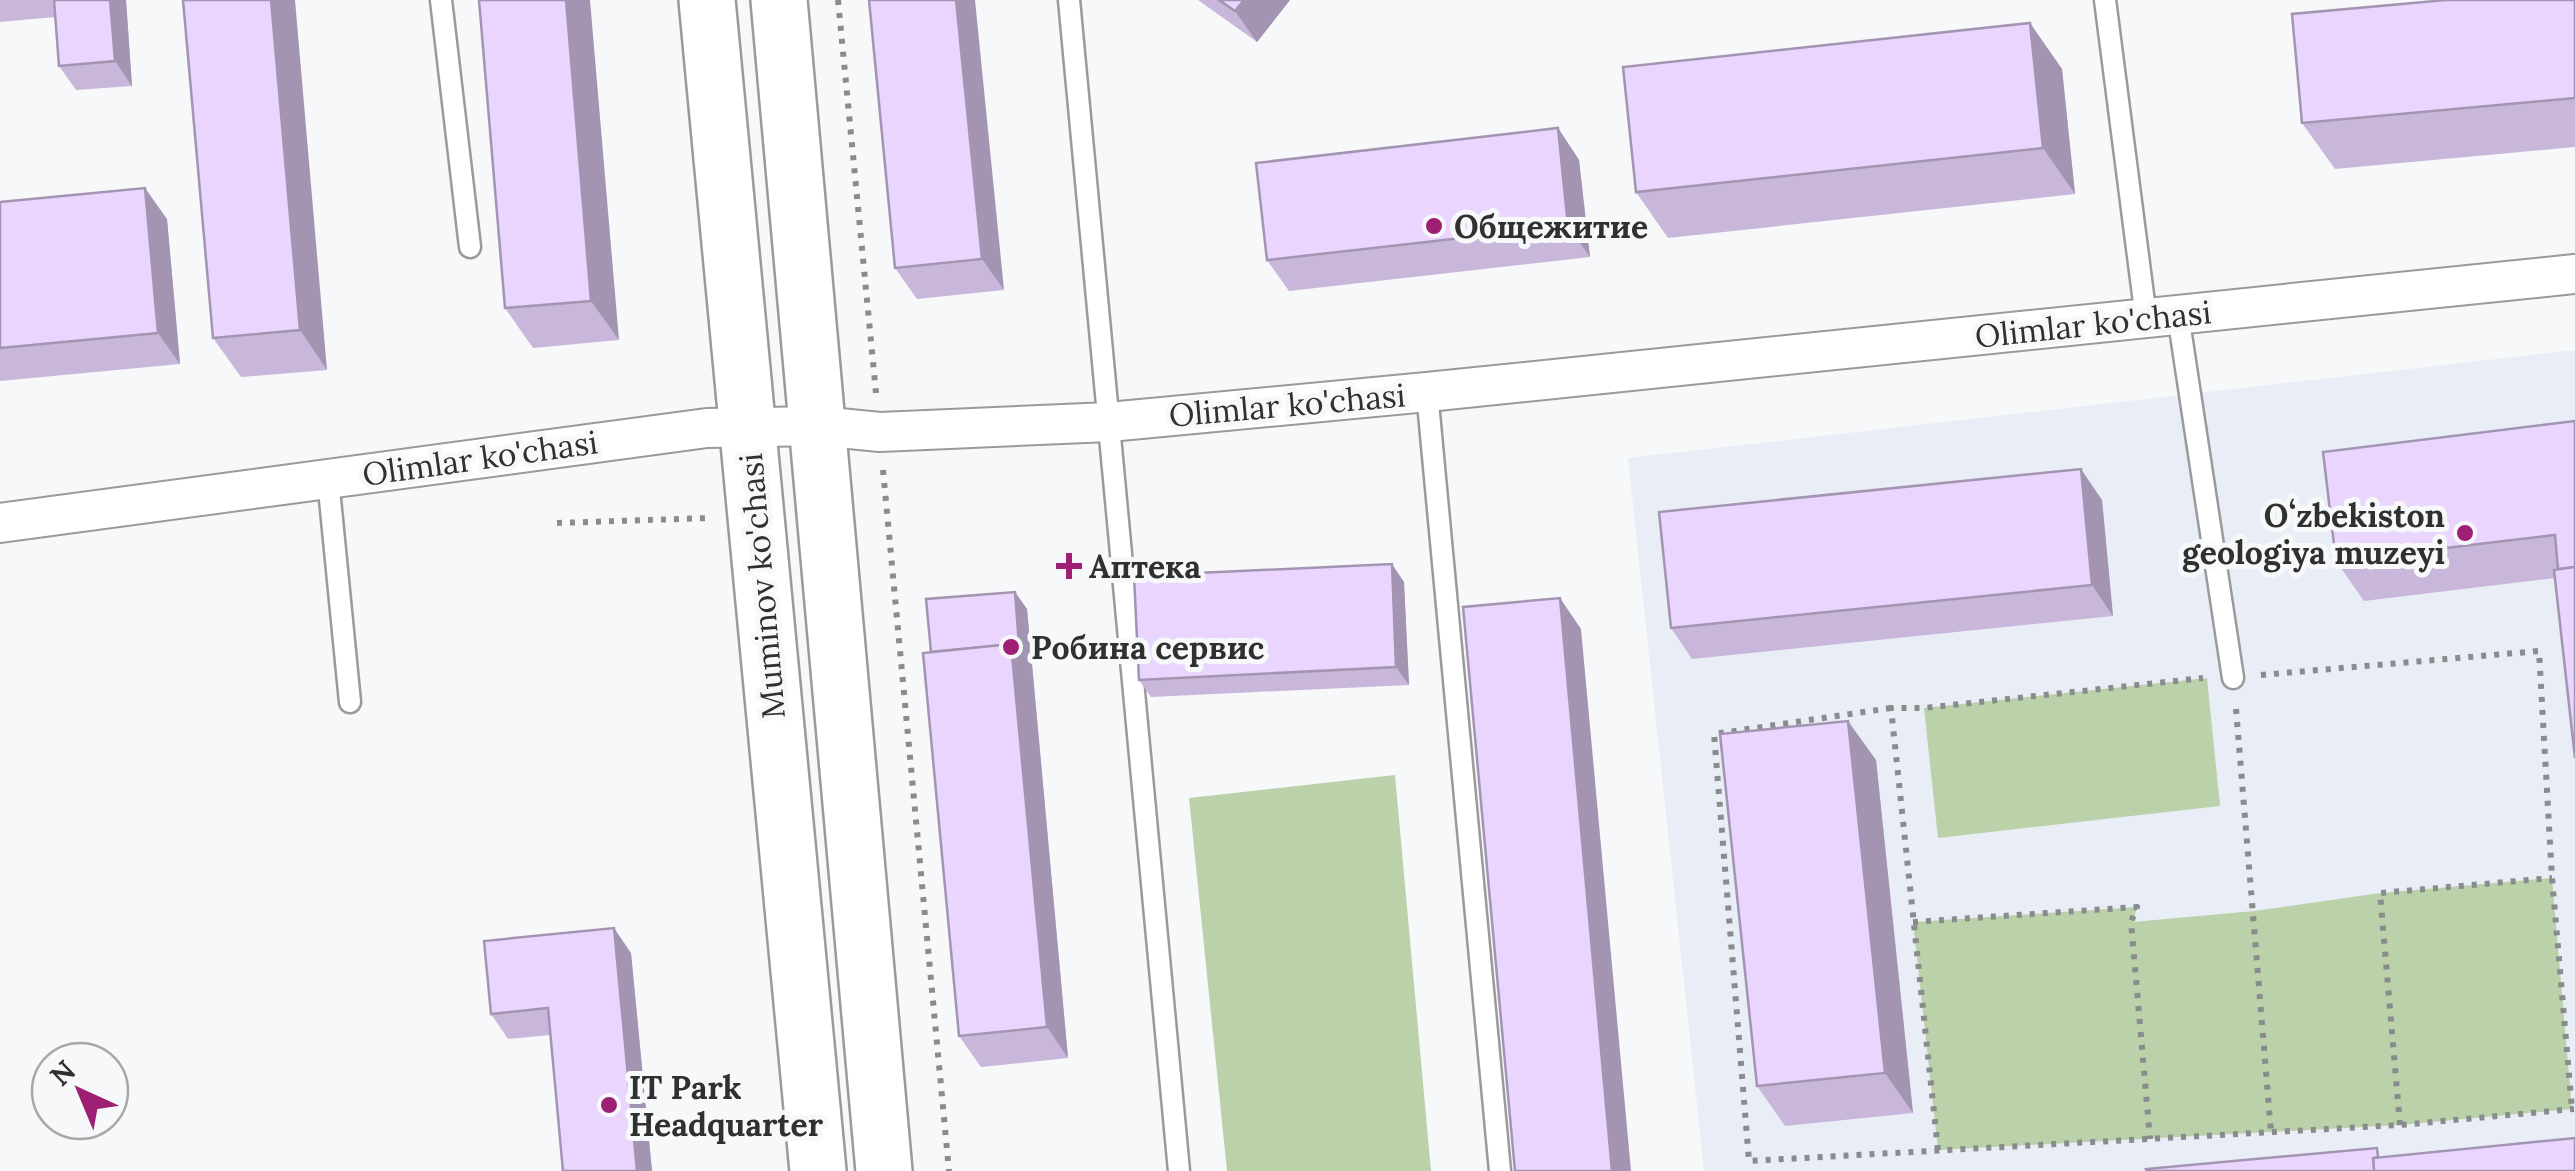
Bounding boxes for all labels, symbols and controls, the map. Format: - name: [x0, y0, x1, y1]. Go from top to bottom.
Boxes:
- place label: Общежитие: [1454, 206, 1648, 247]
- marker: Общежитие: [1423, 215, 1445, 237]
- street label: Olimlar ko'chasi: [1973, 291, 2213, 357]
- street label: Olimlar ko'chasi: [1167, 374, 1407, 436]
- street label: Olimlar ko'chasi: [360, 421, 600, 495]
- street label: Muminov ko'chasi: [730, 451, 794, 721]
- place label: Oʻzbekiston geologiya muzeyi: [2182, 495, 2445, 573]
- marker: Oʻzbekiston geologiya muzeyi: [2454, 522, 2476, 544]
- place label: Аптека: [1089, 546, 1201, 587]
- marker: Аптека: [1058, 555, 1080, 577]
- place label: Робина сервис: [1031, 627, 1265, 668]
- marker: Робина сервис: [1000, 636, 1022, 658]
- north arrow: [30, 1041, 130, 1141]
- text: N: [42, 1053, 83, 1093]
- place label: IT Park Headquarter: [629, 1067, 824, 1145]
- marker: IT Park Headquarter: [598, 1094, 620, 1116]

